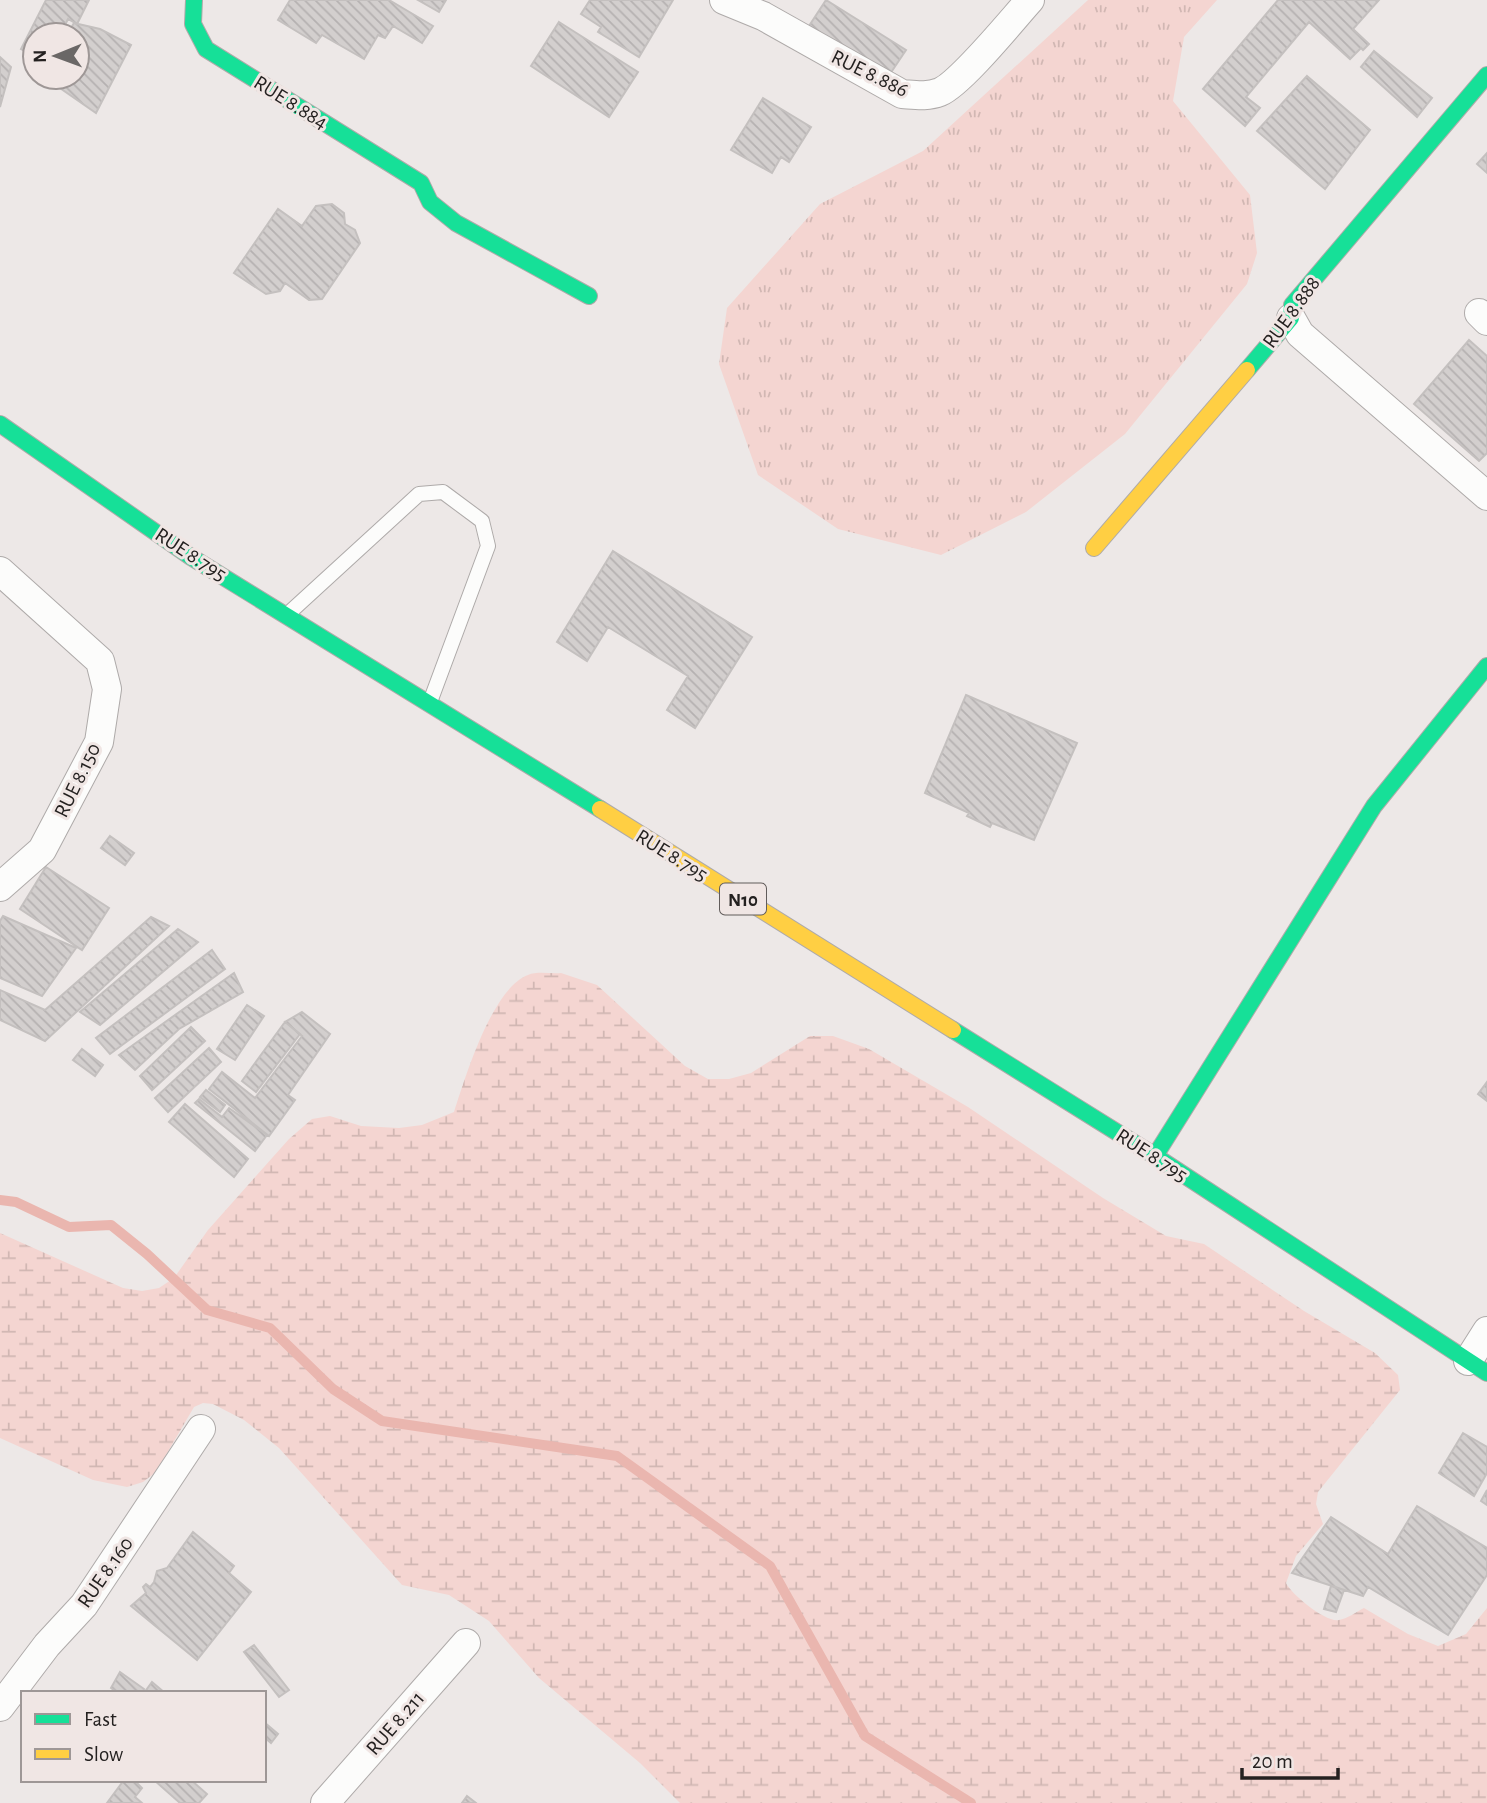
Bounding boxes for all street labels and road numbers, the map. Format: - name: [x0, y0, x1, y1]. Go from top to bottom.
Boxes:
- street label: RUE 8.886: [828, 46, 911, 101]
- street label: RUE 8.884: [250, 72, 331, 133]
- street label: RUE 8.888: [1259, 273, 1324, 352]
- street label: RUE 8.795: [151, 524, 230, 585]
- street label: RUE 8.150: [51, 740, 104, 821]
- street label: RUE 8.795: [632, 825, 711, 886]
- road number: N10: [720, 884, 766, 914]
- street label: RUE 8.795: [1112, 1125, 1191, 1186]
- street label: RUE 8.160: [74, 1533, 137, 1611]
- street label: RUE 8.211: [362, 1687, 428, 1759]

